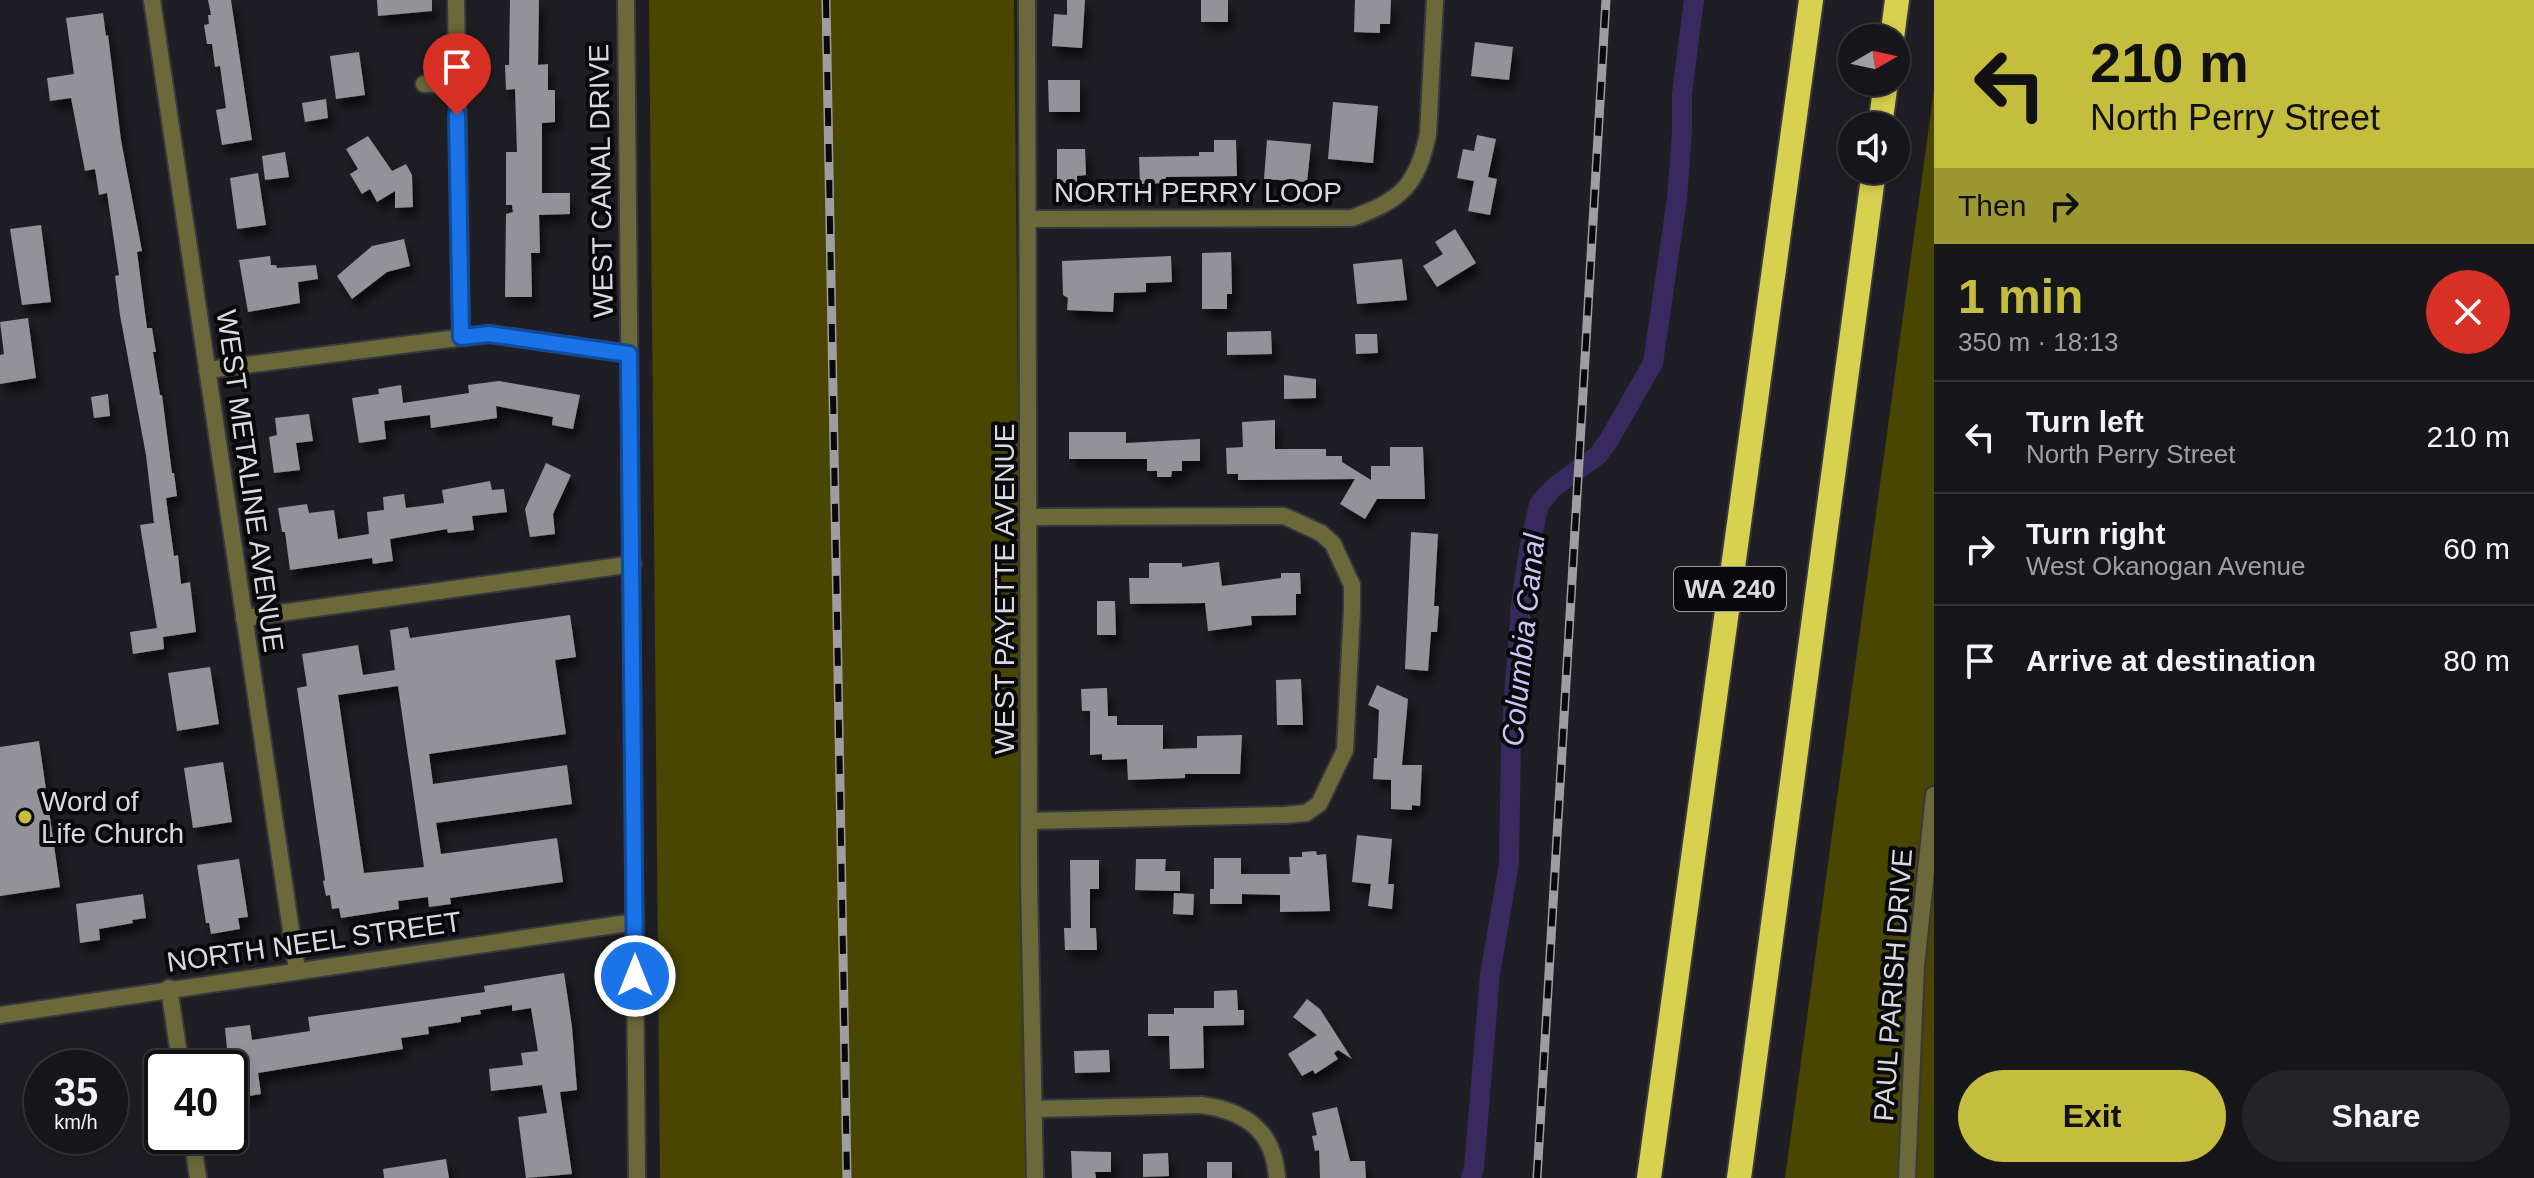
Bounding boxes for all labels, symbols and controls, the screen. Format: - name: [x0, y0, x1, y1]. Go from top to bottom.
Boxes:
- north arrow: [1838, 24, 1910, 96]
- map controls: [1838, 24, 1910, 184]
- text: 210 m: [2090, 31, 2249, 94]
- icon: left: [1958, 32, 2062, 136]
- pin: [423, 33, 491, 115]
- street label: WEST CANAL DRIVE: [583, 44, 619, 318]
- icon: arrive: [435, 45, 479, 89]
- text: North Perry Street: [2090, 97, 2380, 138]
- button: sound: [1838, 112, 1910, 184]
- street label: NORTH PERRY LOOP: [1054, 177, 1342, 208]
- icon: right: [2042, 184, 2086, 228]
- text: Then: [1958, 189, 2026, 222]
- text: 1 min: [1958, 270, 2083, 323]
- button: close: [2426, 270, 2510, 354]
- street label: WEST METALINE AVENUE: [211, 308, 289, 654]
- text: 350 m · 18:13: [1958, 327, 2118, 357]
- text: Turn left: [2026, 405, 2144, 438]
- icon: left: [1958, 415, 2002, 459]
- text: 210 m: [2427, 420, 2510, 453]
- street label: WEST PAYETTE AVENUE: [989, 424, 1020, 754]
- text: North Perry Street: [2026, 439, 2236, 469]
- text: Turn right: [2026, 517, 2165, 550]
- icon: right: [1958, 527, 2002, 571]
- water label: Columbia Canal: [1495, 531, 1551, 748]
- text: 60 m: [2443, 532, 2510, 565]
- text: West Okanogan Avenue: [2026, 551, 2305, 581]
- road number: WA 240: [1674, 567, 1786, 611]
- icon: arrive: [1958, 639, 2002, 683]
- text: Arrive at destination: [2026, 644, 2316, 677]
- text: 80 m: [2443, 644, 2510, 677]
- place label: Word of Life Church: [41, 786, 184, 849]
- marker: Word of Life Church: [16, 808, 34, 826]
- street label: PAUL PARISH DRIVE: [1868, 848, 1918, 1122]
- street label: NORTH NEEL STREET: [165, 906, 463, 978]
- position arrow: [593, 934, 677, 1018]
- speed limit sign: 40: [144, 1050, 248, 1154]
- text: 35: [54, 1070, 98, 1114]
- button: Exit: [1958, 1070, 2226, 1162]
- button: Share: [2242, 1070, 2510, 1162]
- text: km/h: [54, 1111, 98, 1133]

